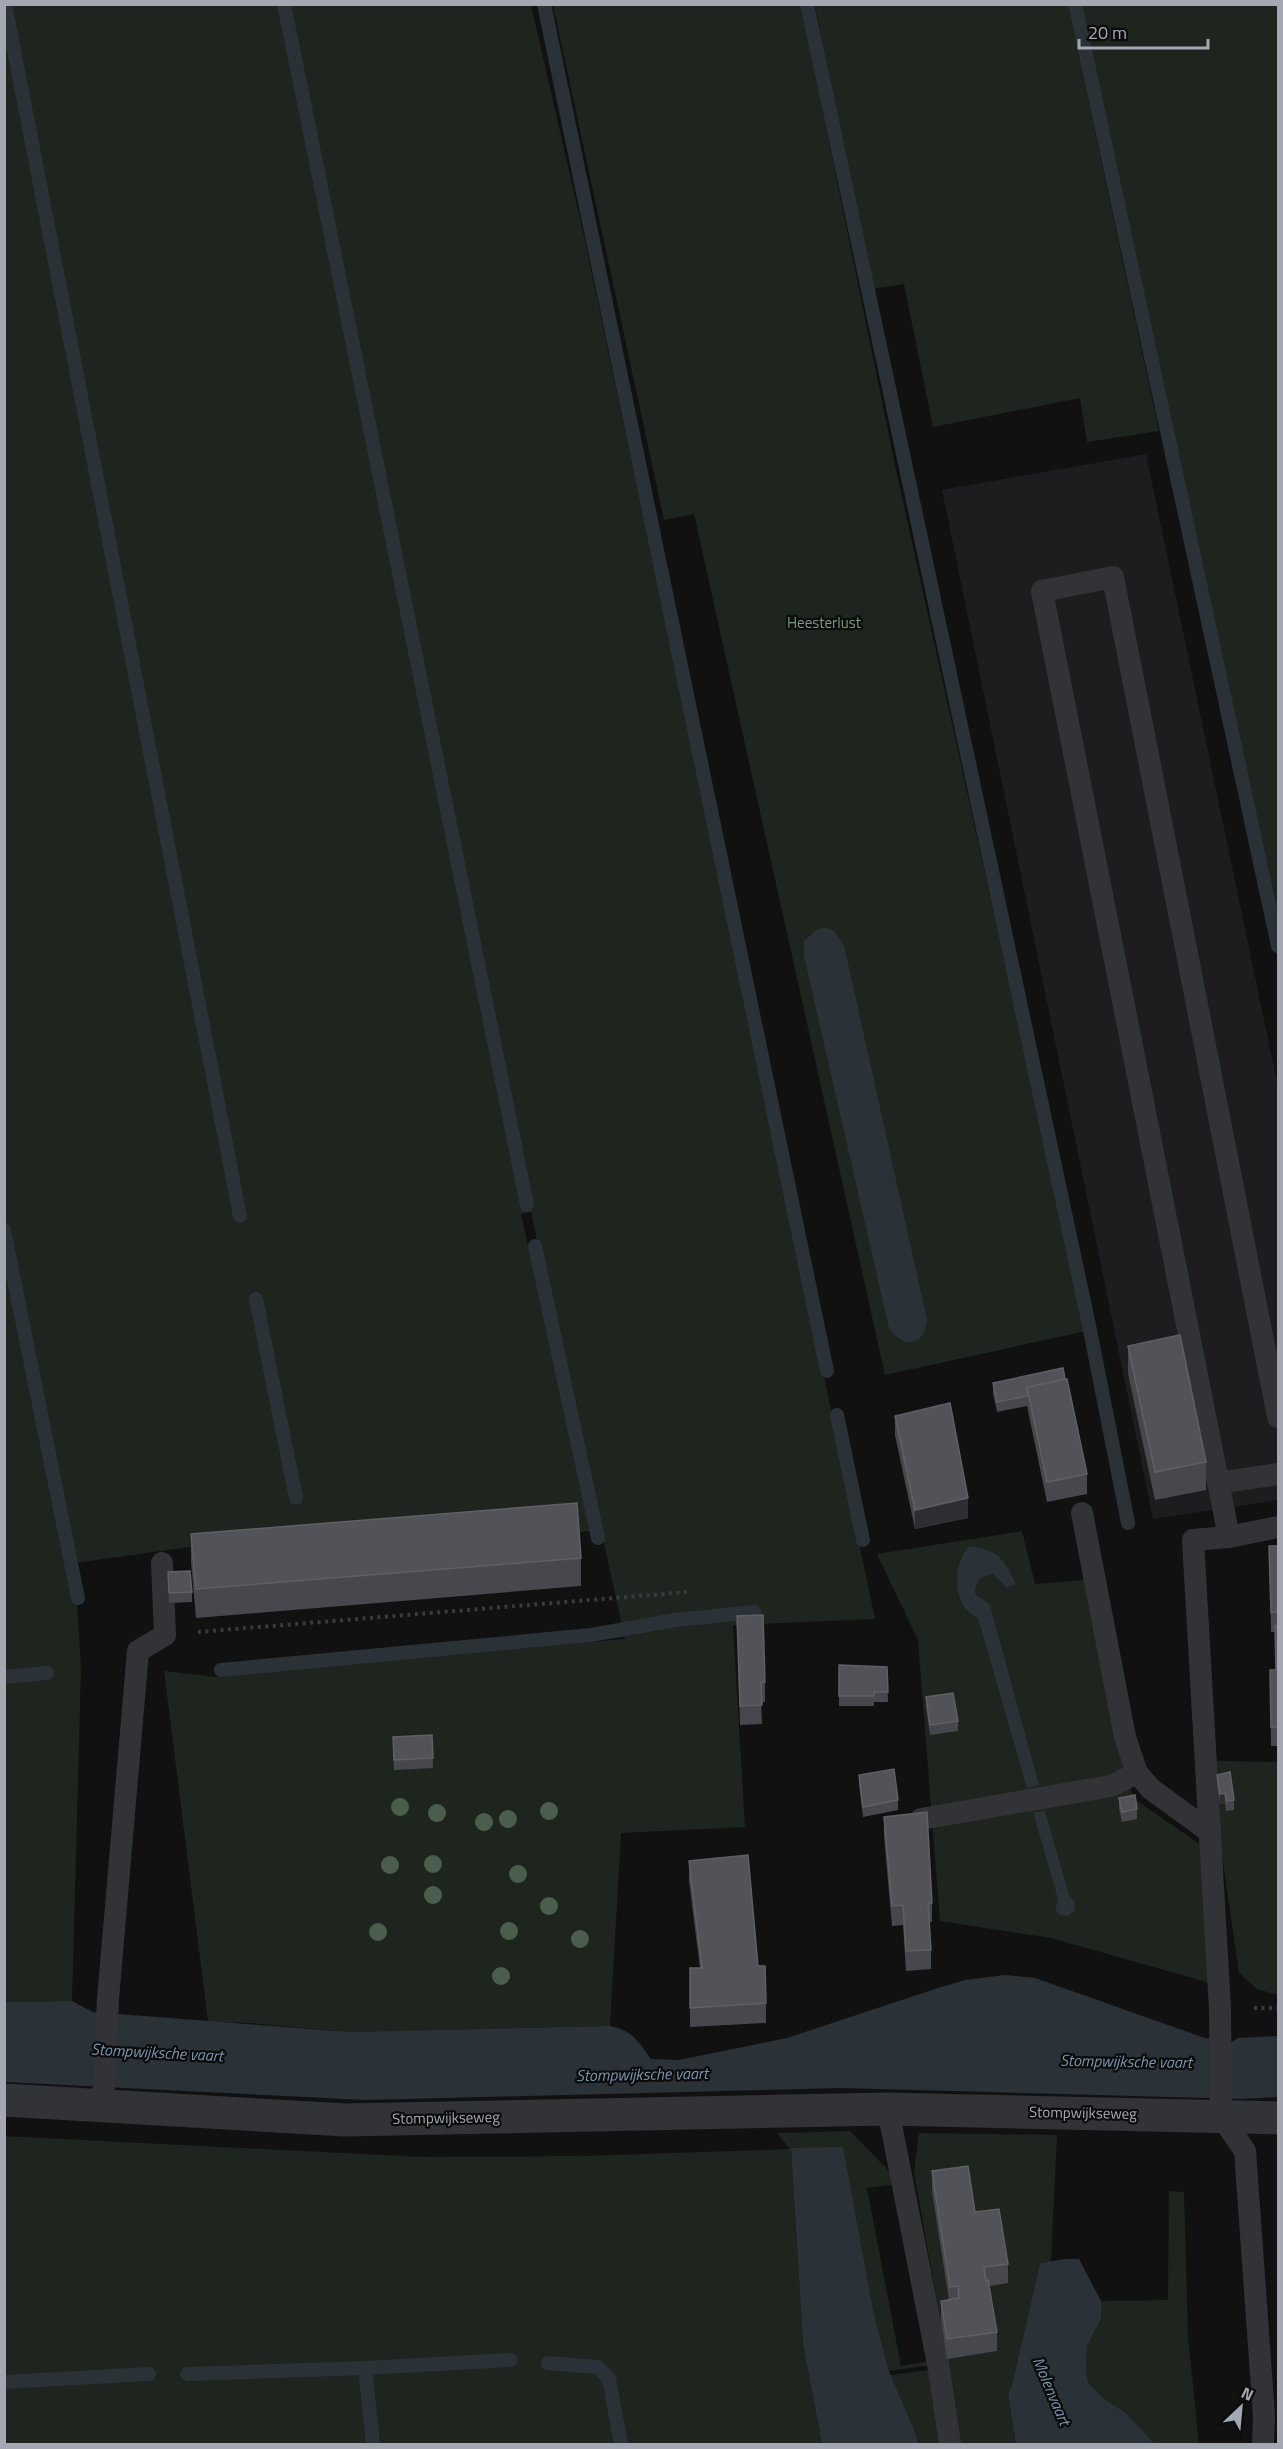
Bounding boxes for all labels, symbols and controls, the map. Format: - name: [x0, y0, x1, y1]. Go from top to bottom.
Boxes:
- scale bar: [1079, 12, 1208, 50]
- text: 20 m: [1088, 19, 1127, 46]
- park label: Heesterlust: [787, 611, 862, 634]
- water label: Stompwijksche vaart: [90, 2037, 225, 2068]
- water label: Stompwijksche vaart: [1060, 2048, 1194, 2074]
- water label: Stompwijksche vaart: [576, 2061, 710, 2087]
- street label: Stompwijkseweg: [1029, 2100, 1137, 2125]
- street label: Stompwijkseweg: [392, 2105, 500, 2130]
- water label: Molenvaart: [1027, 2353, 1078, 2431]
- north arrow: [1211, 2377, 1271, 2437]
- text: N: [1237, 2380, 1258, 2407]

